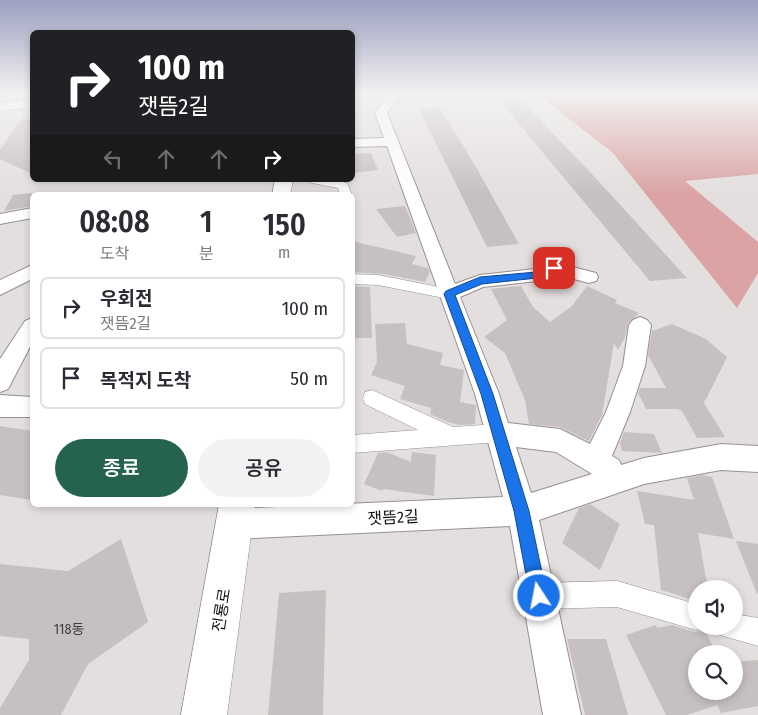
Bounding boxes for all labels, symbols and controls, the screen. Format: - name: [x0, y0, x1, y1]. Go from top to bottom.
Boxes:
- text: 100 m: [138, 46, 225, 88]
- icon: right: [55, 50, 120, 115]
- text: 잿뜸2길: [138, 93, 208, 120]
- icon: left: [99, 145, 127, 173]
- icon: ahead: [152, 145, 180, 173]
- icon: ahead: [205, 145, 233, 173]
- icon: right: [258, 145, 286, 173]
- text: 08:08: [79, 204, 150, 240]
- text: 1: [200, 204, 212, 240]
- text: 150: [263, 207, 306, 243]
- text: m: [278, 243, 290, 262]
- text: 도착: [100, 244, 129, 263]
- text: 분: [199, 244, 214, 263]
- pin: [533, 247, 575, 289]
- icon: arrive: [540, 254, 568, 282]
- text: 우회전: [100, 287, 152, 310]
- icon: right: [57, 294, 85, 322]
- text: 100 m: [282, 297, 328, 320]
- text: 잿뜸2길: [100, 314, 151, 333]
- icon: arrive: [57, 364, 85, 392]
- text: 50 m: [290, 367, 328, 390]
- text: 목적지 도착: [100, 369, 191, 392]
- button: 종료: [55, 439, 188, 497]
- button: 공유: [198, 439, 330, 497]
- street label: 잿뜸2길: [367, 507, 419, 528]
- position arrow: [512, 569, 564, 621]
- map controls: [688, 580, 743, 700]
- button: sound: [688, 580, 743, 635]
- street label: 전룡로: [209, 587, 234, 633]
- house number: 118동: [54, 621, 84, 638]
- button: search: [688, 645, 743, 700]

